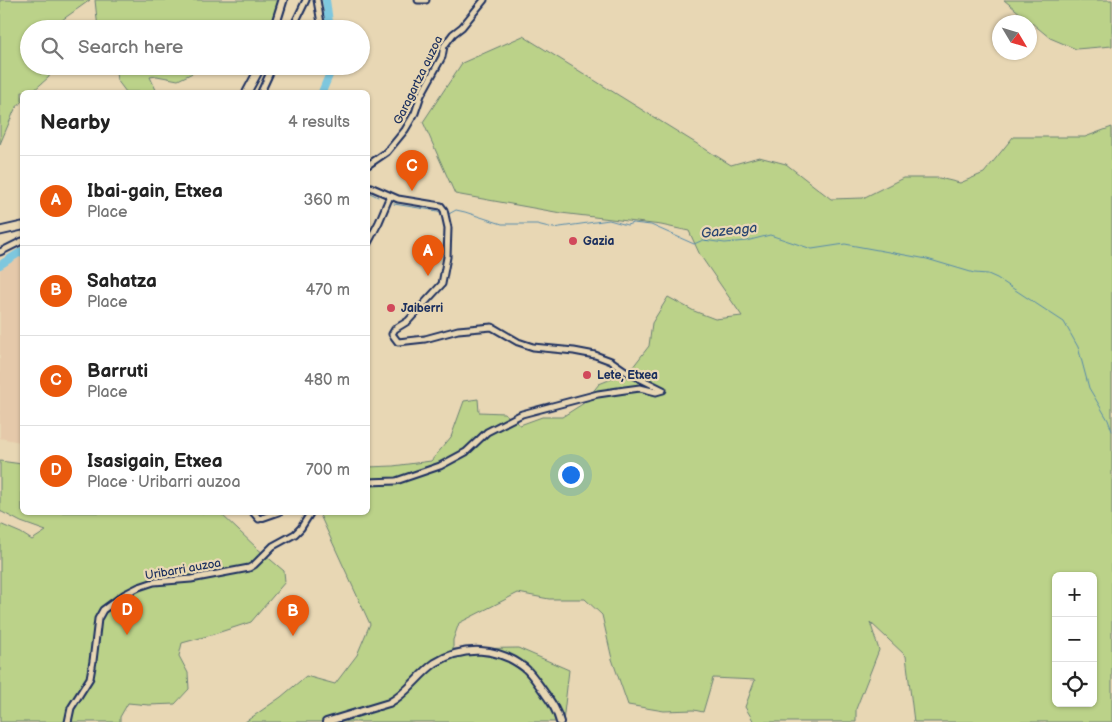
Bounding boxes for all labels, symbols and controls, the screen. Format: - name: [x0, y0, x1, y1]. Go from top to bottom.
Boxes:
- north arrow: [992, 15, 1037, 60]
- search box: [20, 20, 370, 75]
- street label: Garagartza auzoa: [390, 33, 447, 127]
- icon: search: [38, 34, 66, 62]
- text: Search here: [78, 36, 183, 59]
- text: Nearby: [40, 110, 110, 135]
- text: 4 results: [288, 113, 350, 132]
- pin: C: [396, 150, 428, 191]
- text: Ibai-gain, Etxea: [87, 180, 223, 203]
- text: A: [51, 191, 61, 210]
- text: 360 m: [303, 191, 350, 210]
- text: Place: [87, 203, 128, 222]
- water label: Gazeaga: [700, 219, 758, 242]
- place label: Gazia: [583, 234, 615, 249]
- pin: A: [412, 235, 444, 276]
- marker: Gazia: [567, 235, 579, 247]
- text: Sahatza: [87, 270, 157, 293]
- text: B: [50, 281, 62, 300]
- text: 470 m: [305, 281, 350, 300]
- text: Place: [87, 293, 128, 312]
- place label: Jaiberri: [401, 301, 443, 316]
- marker: Jaiberri: [385, 302, 397, 314]
- text: Barruti: [87, 360, 148, 383]
- place label: Lete, Etxea: [597, 368, 658, 383]
- marker: Lete, Etxea: [581, 369, 593, 381]
- text: C: [50, 371, 62, 390]
- text: 480 m: [304, 371, 350, 390]
- text: Place: [87, 383, 128, 402]
- text: Isasigain, Etxea: [87, 450, 223, 473]
- text: D: [50, 461, 62, 480]
- text: 700 m: [306, 461, 350, 480]
- your location: [558, 462, 584, 488]
- text: Place · Uribarri auzoa: [87, 473, 241, 492]
- street label: Uribarri auzoa: [144, 555, 222, 584]
- map controls: [1052, 572, 1097, 707]
- button: +: [1052, 572, 1097, 617]
- pin: D: [111, 594, 143, 635]
- pin: B: [277, 595, 309, 636]
- button: −: [1052, 617, 1097, 662]
- button: locate: [1052, 662, 1097, 707]

